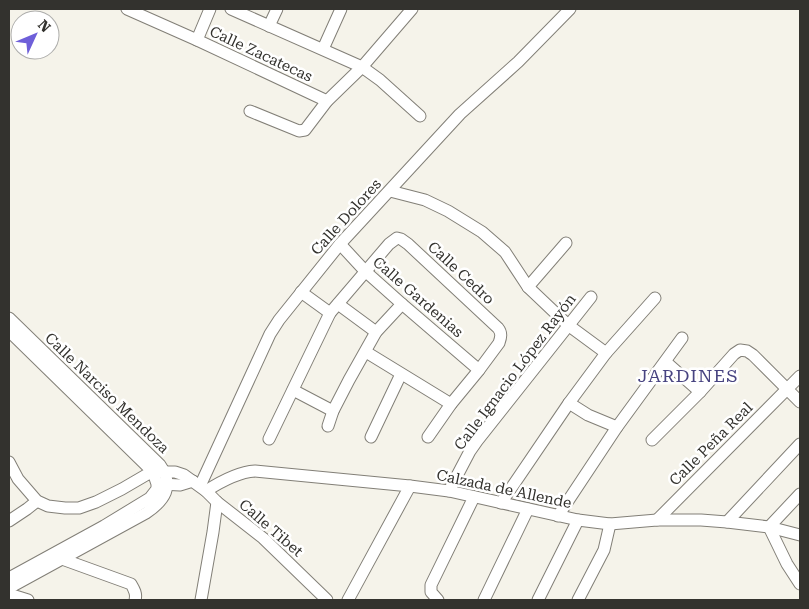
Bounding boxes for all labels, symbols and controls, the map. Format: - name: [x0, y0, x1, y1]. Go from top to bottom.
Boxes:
- north arrow: [10, 10, 60, 60]
- text: N: [35, 17, 54, 36]
- street label: Calle Zacatecas: [207, 22, 315, 86]
- street label: Calle Dolores: [307, 175, 385, 259]
- street label: Calle Cedro: [424, 238, 498, 308]
- street label: Calle Gardenias: [369, 253, 467, 341]
- street label: Calle Ignacio López Rayón: [450, 290, 580, 454]
- street label: Calle Narciso Mendoza: [41, 329, 173, 457]
- district label: JARDINES: [638, 365, 738, 386]
- street label: Calle Peña Real: [666, 398, 757, 489]
- street label: Calzada de Allende: [435, 466, 573, 512]
- street label: Calle Tibet: [235, 495, 307, 561]

